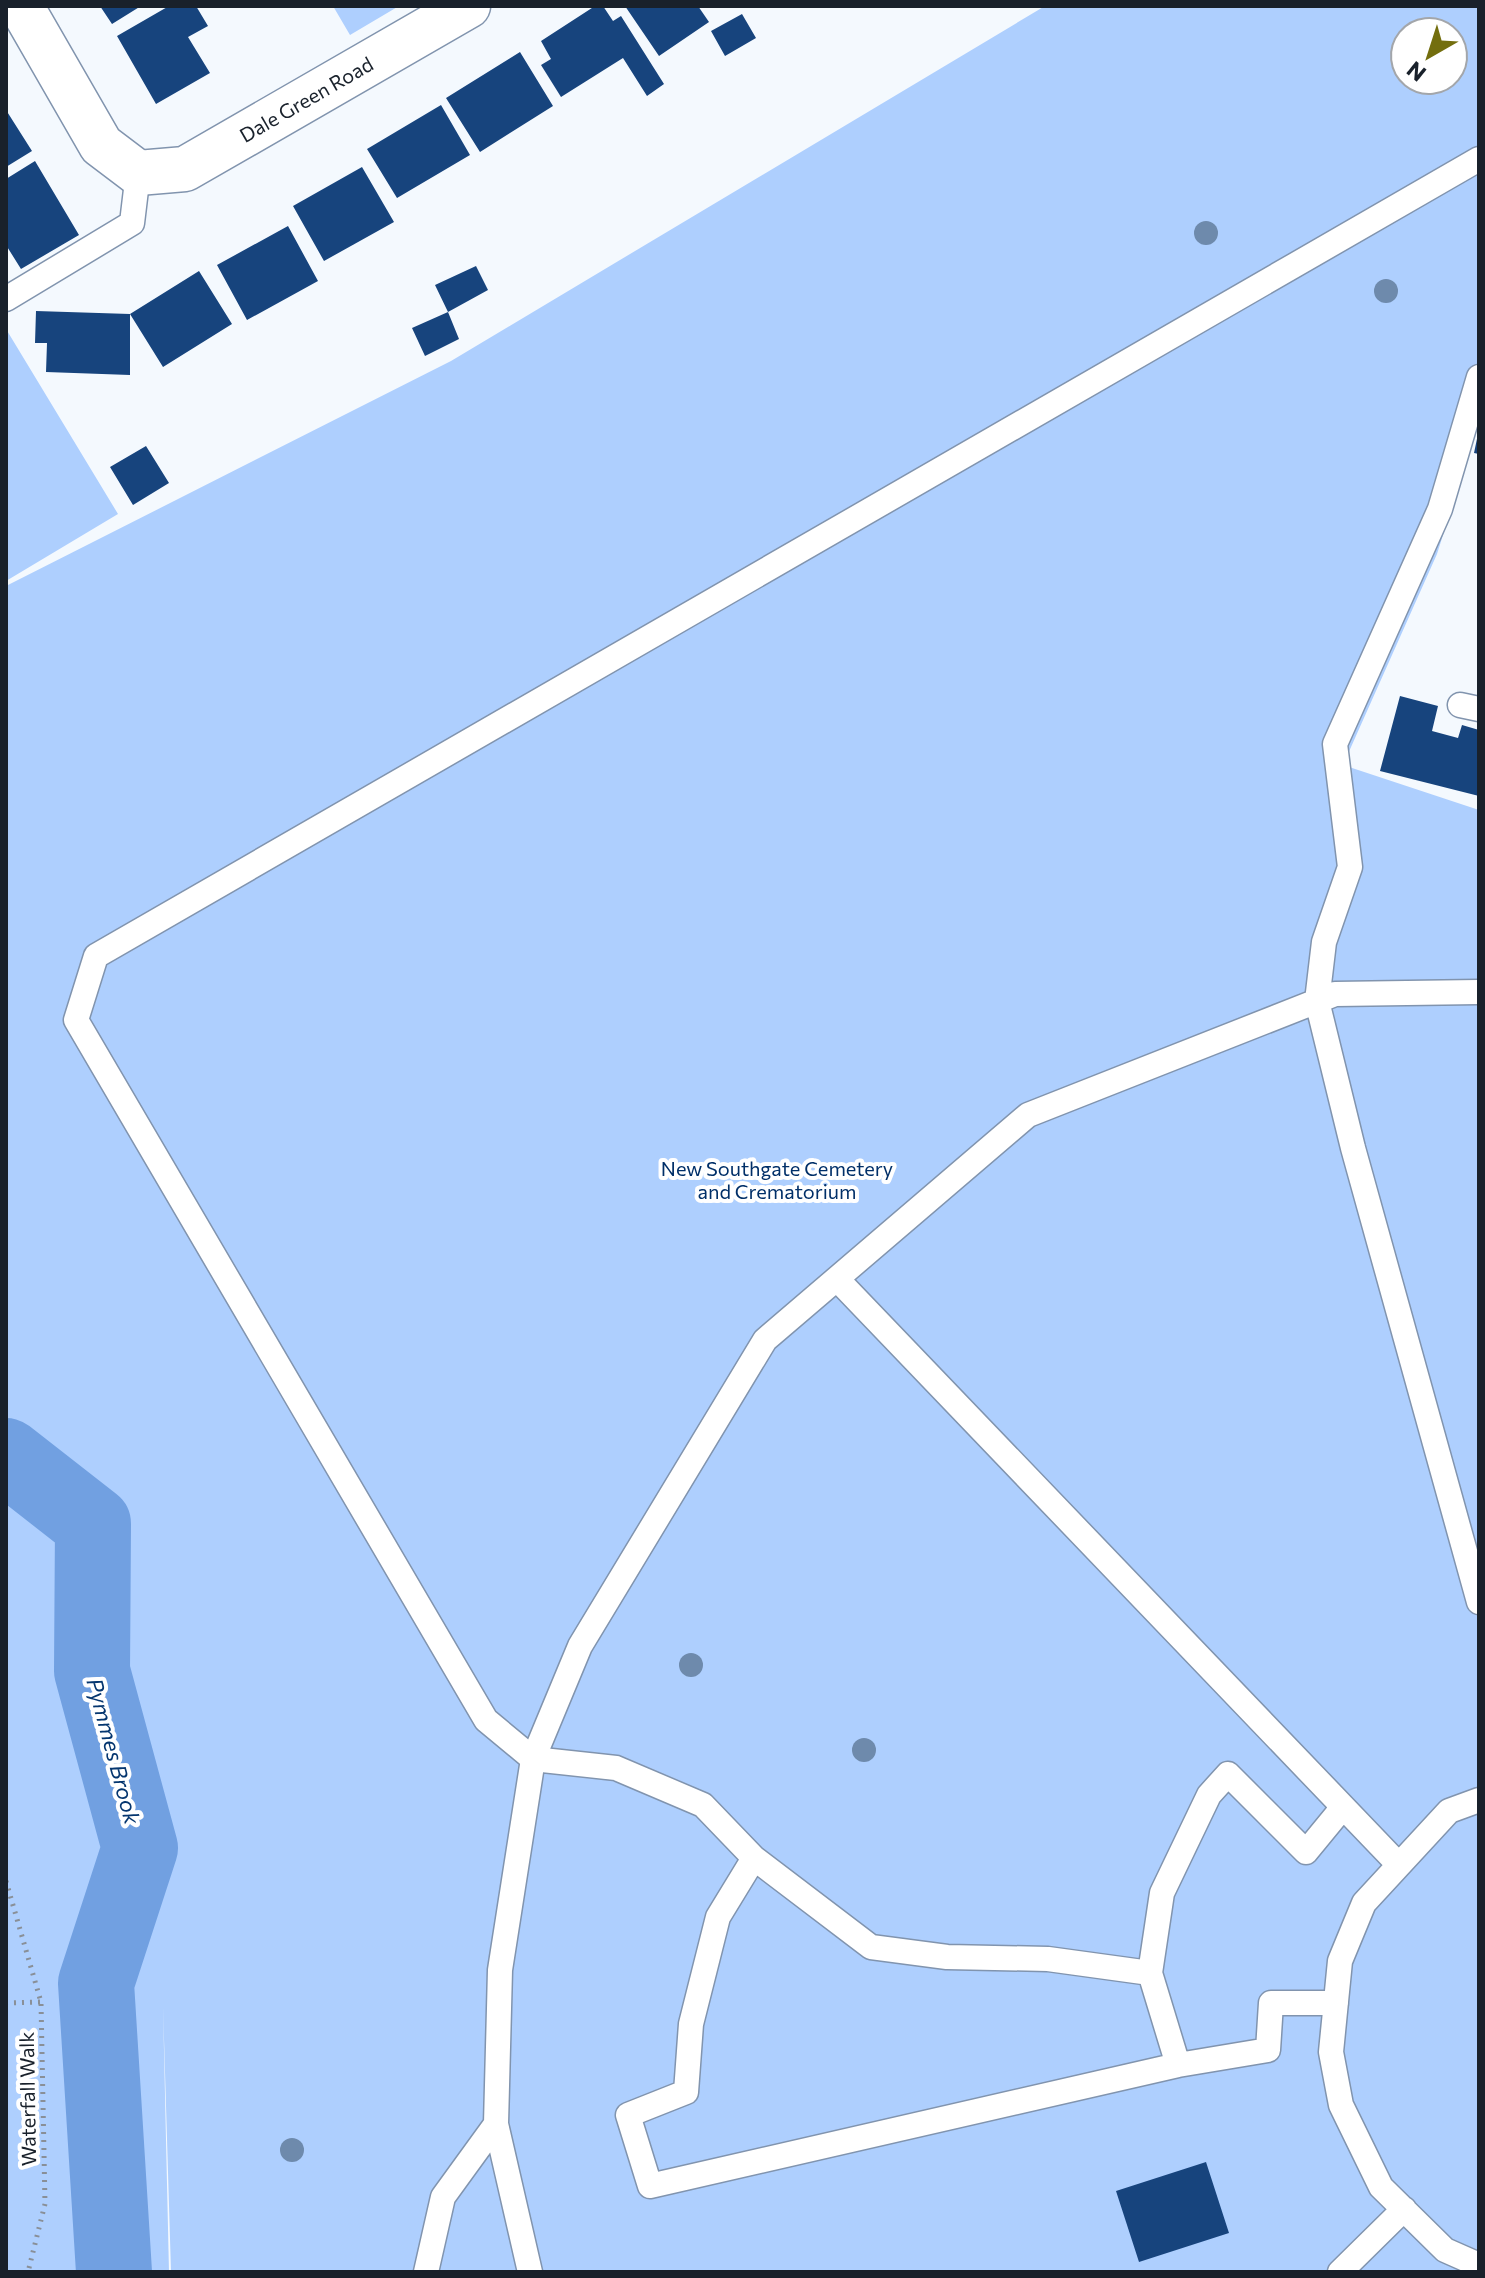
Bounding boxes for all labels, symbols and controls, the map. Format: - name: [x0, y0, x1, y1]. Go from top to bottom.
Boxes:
- north arrow: [1389, 16, 1469, 96]
- street label: Dale Green Road: [235, 51, 377, 147]
- text: N: [1401, 56, 1431, 88]
- park label: New Southgate Cemetery and Crematorium: [661, 1156, 893, 1203]
- water label: Pymmes Brook: [82, 1675, 147, 1828]
- street label: Waterfall Walk: [14, 2032, 40, 2166]

